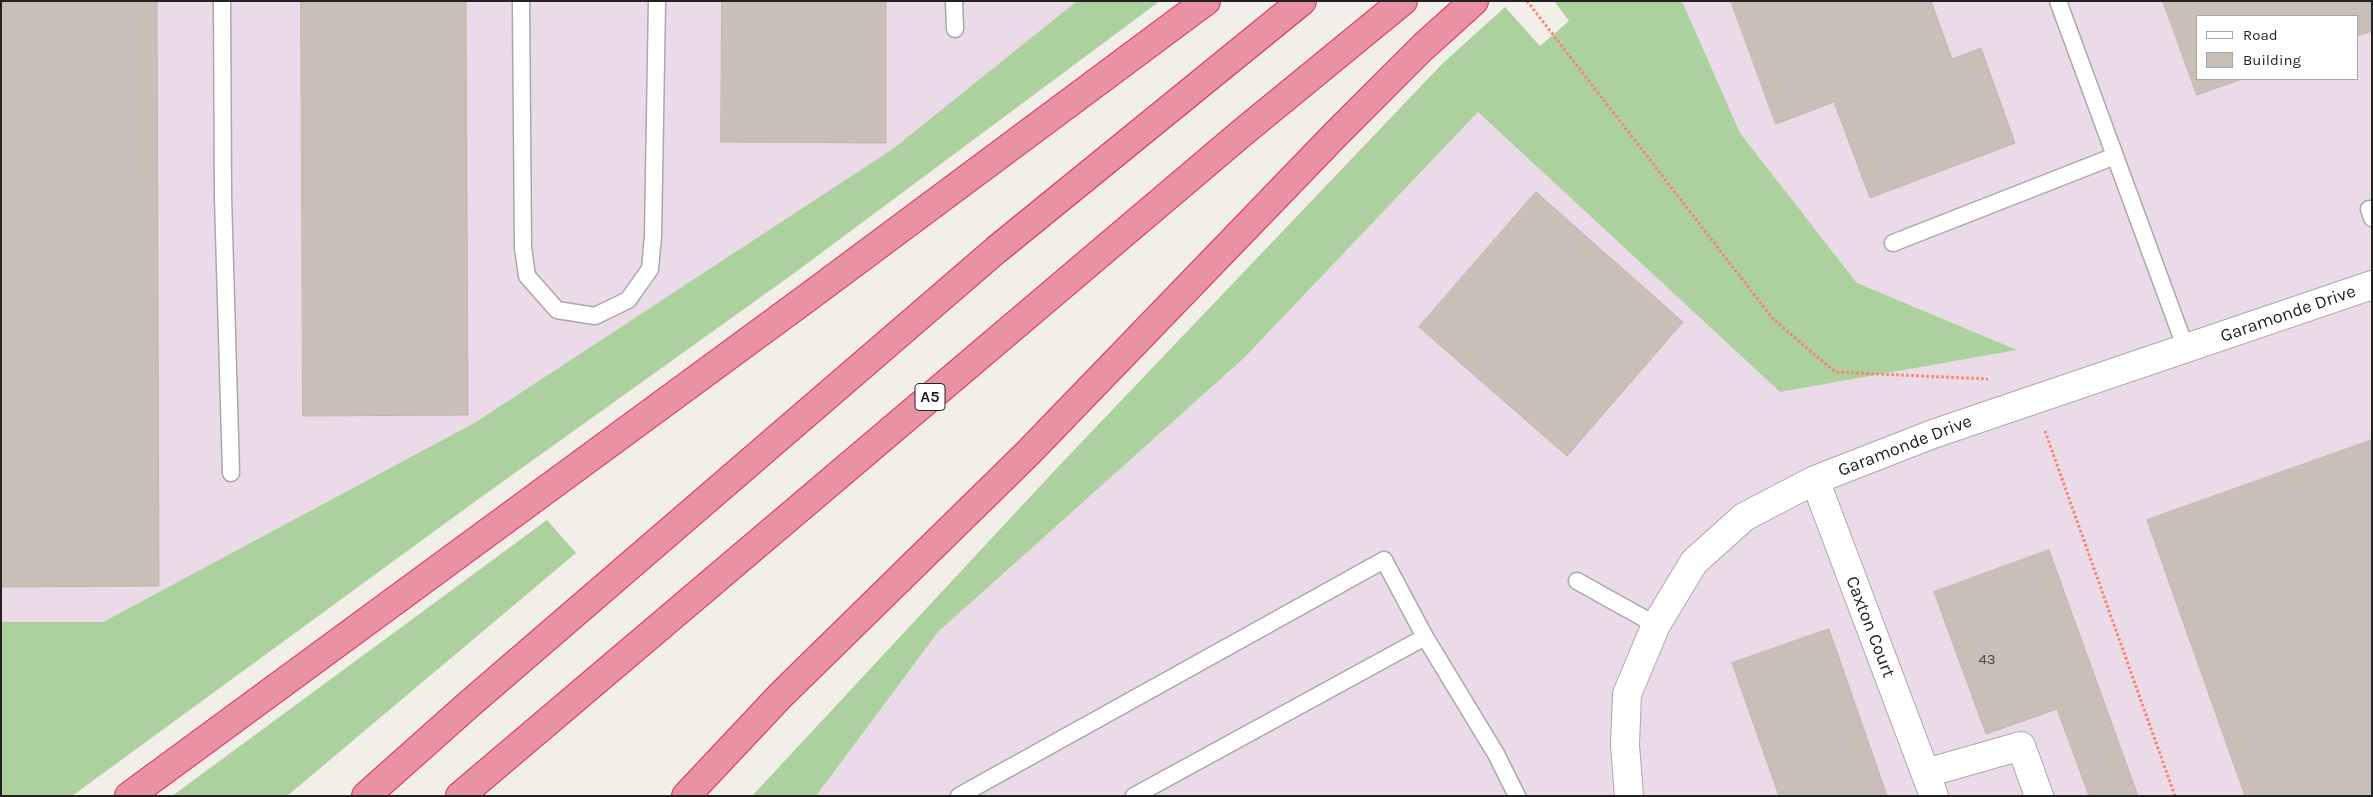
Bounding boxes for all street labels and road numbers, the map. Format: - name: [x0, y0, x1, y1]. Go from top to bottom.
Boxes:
- street label: Garamonde Drive: [2218, 281, 2358, 347]
- road number: A5: [915, 384, 945, 411]
- street label: Garamonde Drive: [1835, 411, 1975, 481]
- street label: Caxton Court: [1841, 573, 1899, 681]

